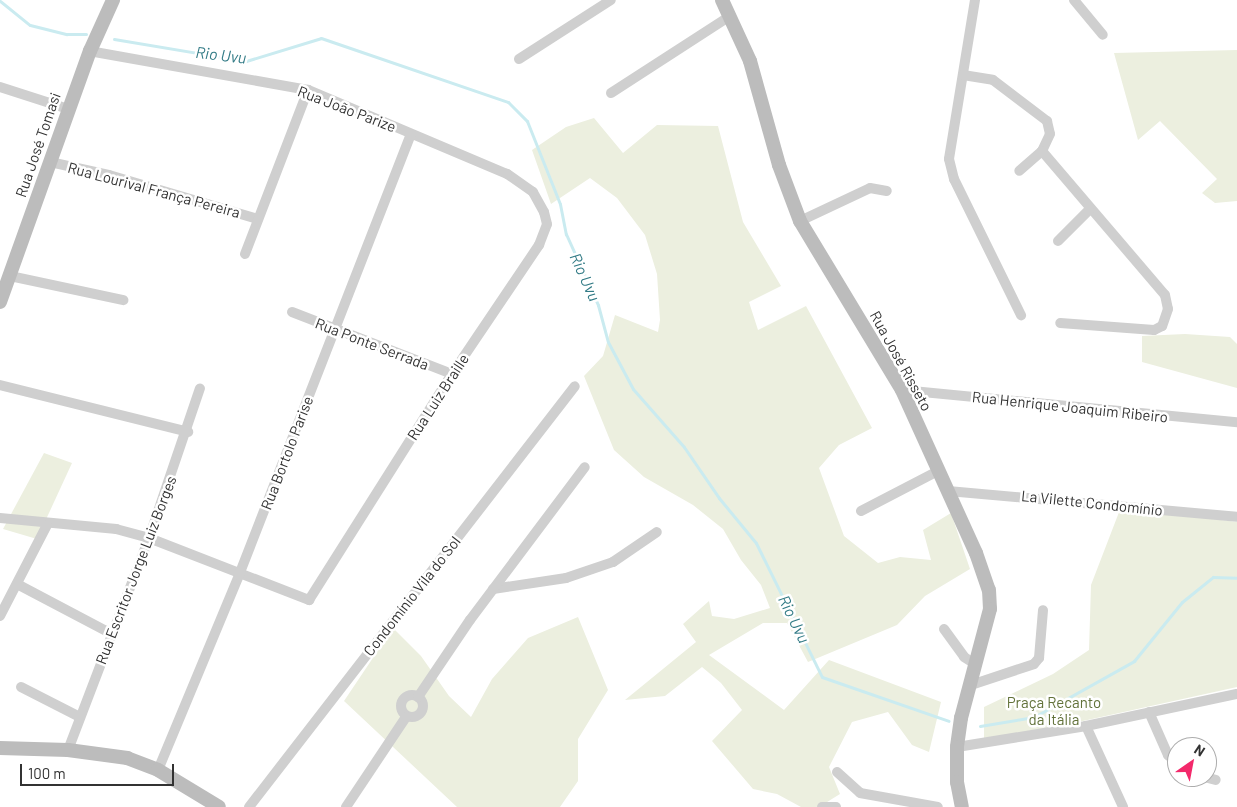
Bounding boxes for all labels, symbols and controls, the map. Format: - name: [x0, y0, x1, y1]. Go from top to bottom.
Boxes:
- water label: Rio Uvu: [195, 42, 247, 68]
- street label: Rua João Parize: [295, 82, 399, 136]
- street label: Rua José Tomasi: [12, 90, 64, 200]
- street label: Rua Lourival França Pereira: [66, 158, 242, 222]
- water label: Rio Uvu: [566, 250, 604, 304]
- street label: Rua José Risseto: [866, 308, 936, 414]
- street label: Rua Ponte Serrada: [313, 314, 431, 374]
- street label: Rua Luiz Braille: [403, 351, 473, 443]
- street label: Rua Henrique Joaquim Ribeiro: [971, 388, 1169, 426]
- street label: Rua Bortolo Parise: [257, 394, 317, 512]
- street label: Rua Escritor Jorge Luiz Borges: [92, 473, 180, 667]
- street label: La Vilette Condomínio: [1020, 487, 1164, 519]
- street label: Condomínio Vila do Sol: [360, 533, 464, 659]
- water label: Rio Uvu: [774, 592, 814, 646]
- park label: Praça Recanto da Itália: [1007, 693, 1101, 728]
- north arrow: [1167, 737, 1217, 787]
- text: N: [1191, 740, 1208, 760]
- scale bar: [22, 754, 176, 786]
- text: 100 m: [28, 764, 66, 782]

